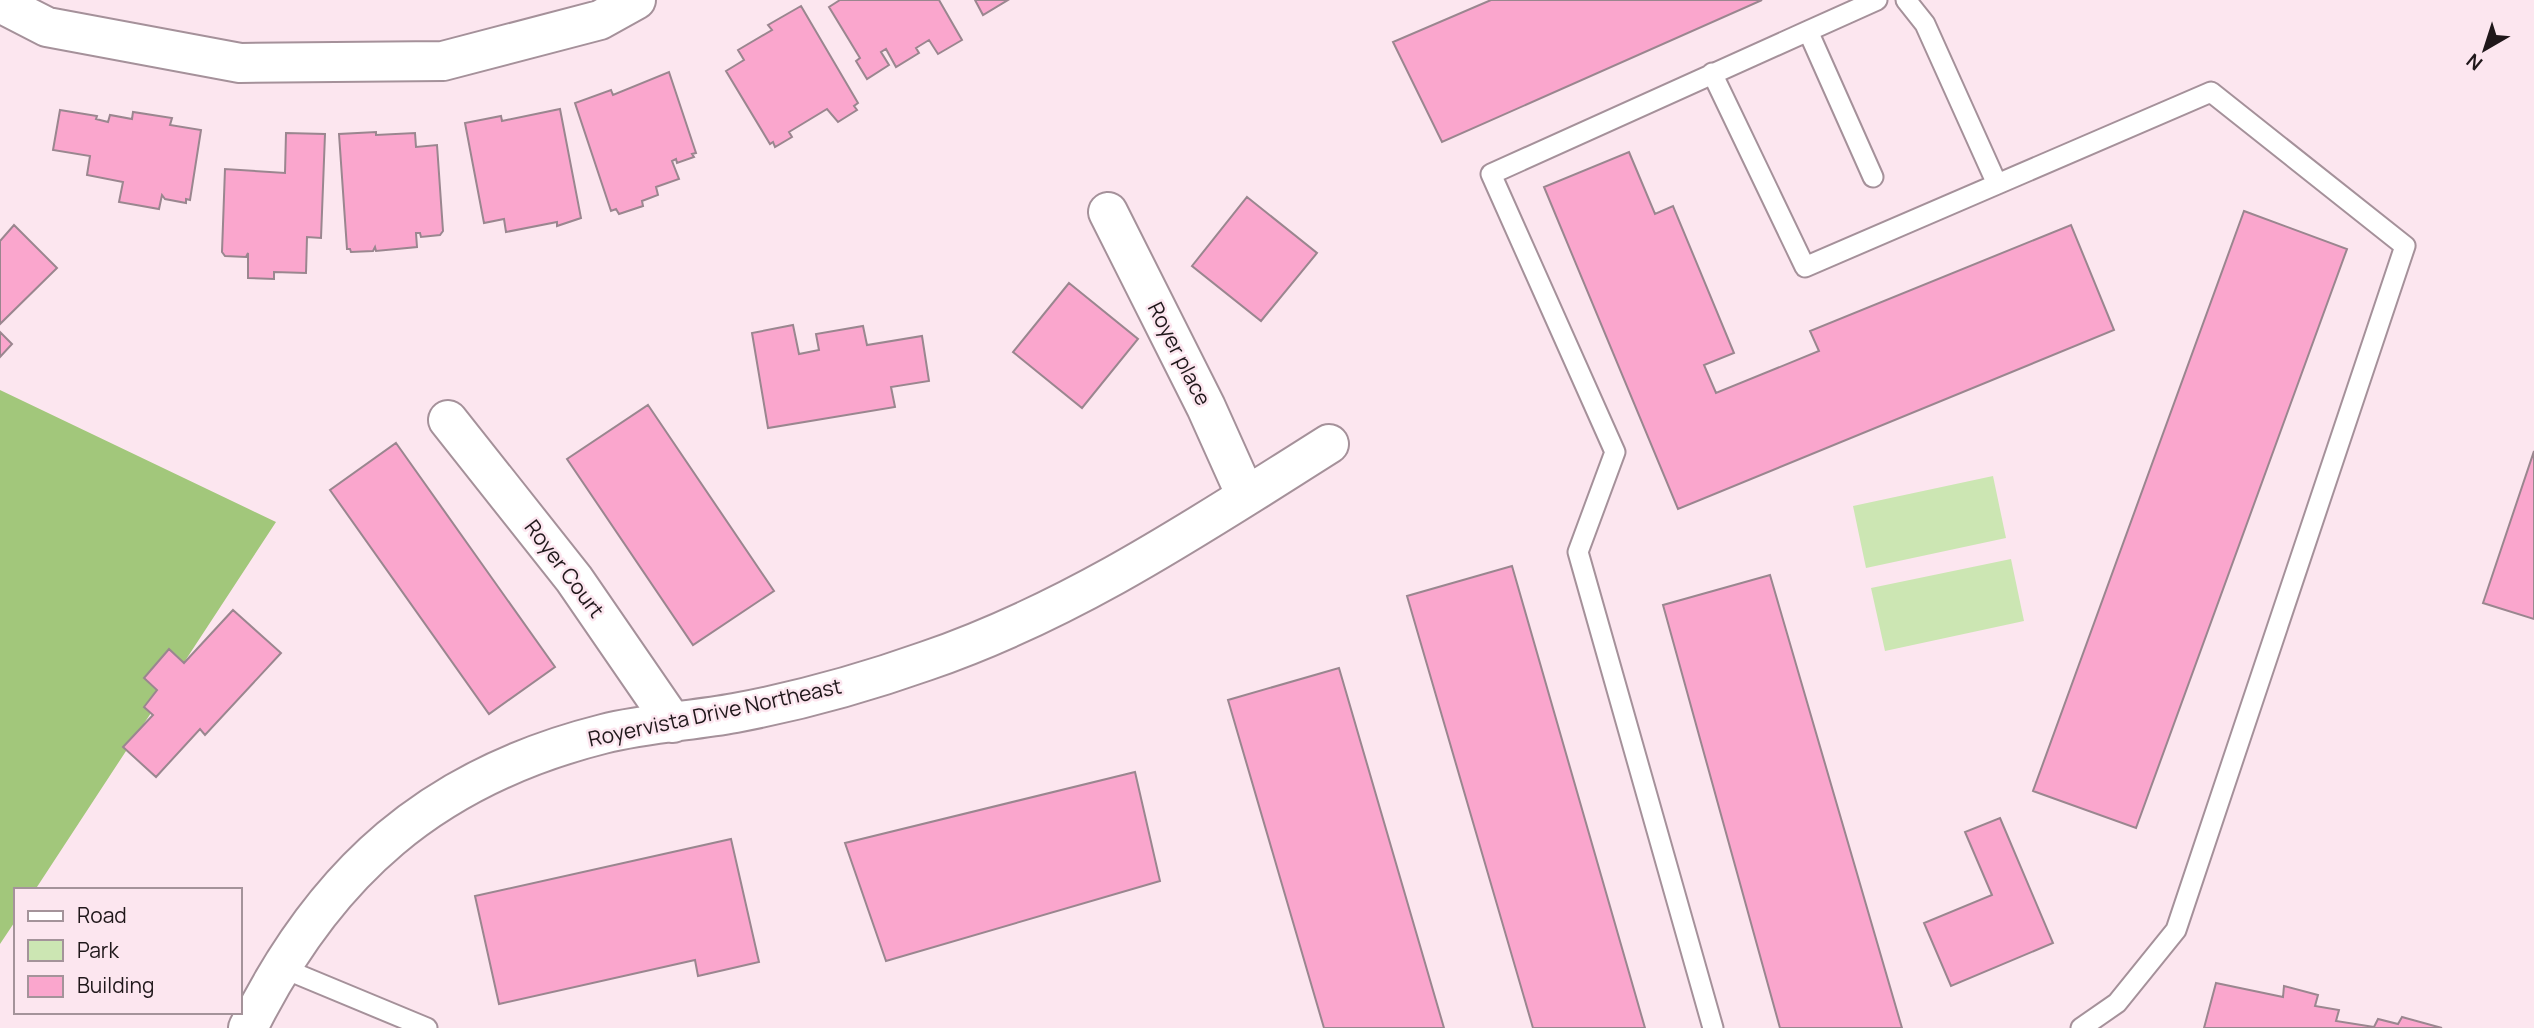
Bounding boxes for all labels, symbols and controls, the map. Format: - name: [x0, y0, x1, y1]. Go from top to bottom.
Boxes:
- north arrow: [2450, 14, 2520, 84]
- text: N: [2461, 48, 2488, 77]
- street label: Royer place: [1142, 297, 1218, 410]
- street label: Royer Court: [519, 514, 611, 623]
- street label: Royervista Drive Northeast: [586, 671, 844, 753]
- legend: [14, 888, 242, 1014]
- text: Road: [77, 901, 127, 929]
- text: Park: [77, 936, 119, 964]
- text: Building: [77, 971, 154, 999]

